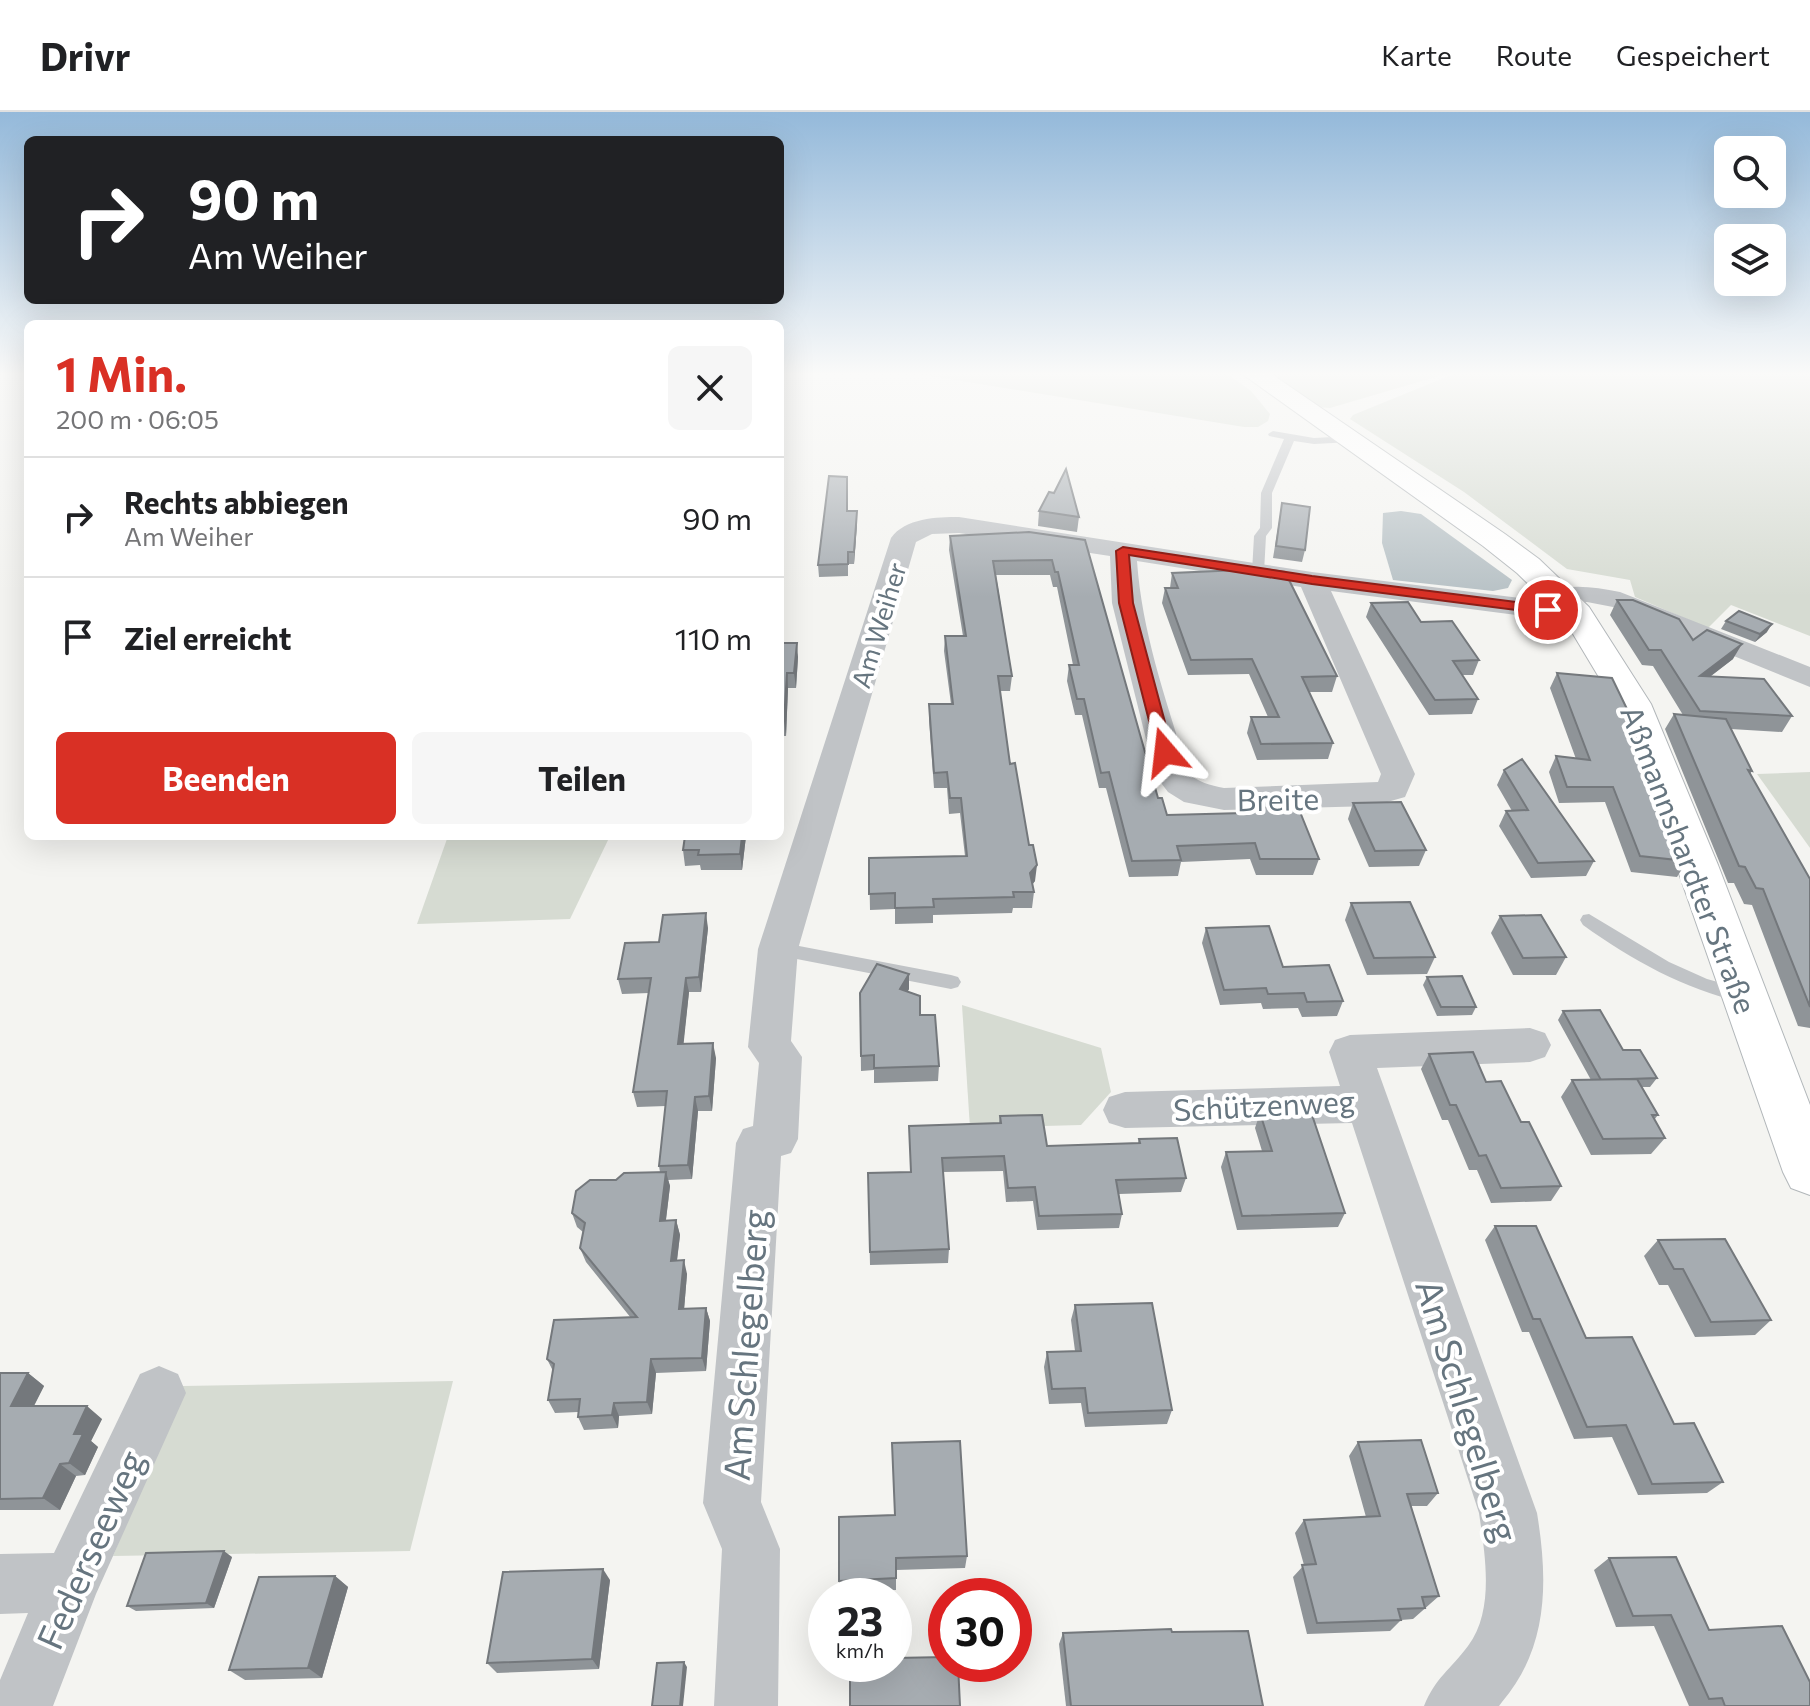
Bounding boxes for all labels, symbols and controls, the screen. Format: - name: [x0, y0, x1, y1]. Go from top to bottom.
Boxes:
- text: Drivr: [40, 32, 130, 79]
- text: Karte: [1381, 38, 1452, 72]
- text: Route: [1496, 38, 1572, 72]
- text: Gespeichert: [1616, 38, 1770, 72]
- map controls: [1714, 136, 1786, 296]
- button: search: [1714, 136, 1786, 208]
- text: 90 m: [188, 163, 319, 232]
- icon: right: [56, 168, 160, 272]
- button: layers: [1714, 224, 1786, 296]
- text: Am Weiher: [188, 232, 368, 276]
- text: 1 Min.: [56, 343, 187, 402]
- button: close: [668, 346, 752, 430]
- text: 200 m · 06:05: [56, 403, 219, 434]
- text: Rechts abbiegen: [124, 483, 349, 520]
- icon: right: [56, 495, 100, 539]
- text: 90 m: [682, 499, 752, 536]
- text: Am Weiher: [124, 520, 254, 551]
- street label: Am Weiher: [844, 558, 912, 692]
- pin: [1514, 576, 1582, 644]
- icon: arrive: [1526, 588, 1570, 632]
- icon: arrive: [56, 615, 100, 659]
- text: Ziel erreicht: [124, 619, 292, 656]
- text: 110 m: [675, 619, 752, 656]
- street label: Aßmannshardter Straße: [1614, 700, 1766, 1018]
- position arrow: [1123, 710, 1207, 794]
- button: Beenden: [56, 732, 396, 824]
- button: Teilen: [412, 732, 752, 824]
- street label: Breite: [1237, 779, 1319, 817]
- street label: Schützenweg: [1172, 1081, 1356, 1127]
- street label: Am Schlegelberg: [713, 1208, 775, 1482]
- street label: Am Schlegelberg: [1408, 1273, 1530, 1547]
- street label: Federseeweg: [26, 1443, 152, 1655]
- speed limit sign: 30: [928, 1578, 1032, 1682]
- text: 23: [837, 1595, 883, 1644]
- text: km/h: [836, 1638, 884, 1662]

